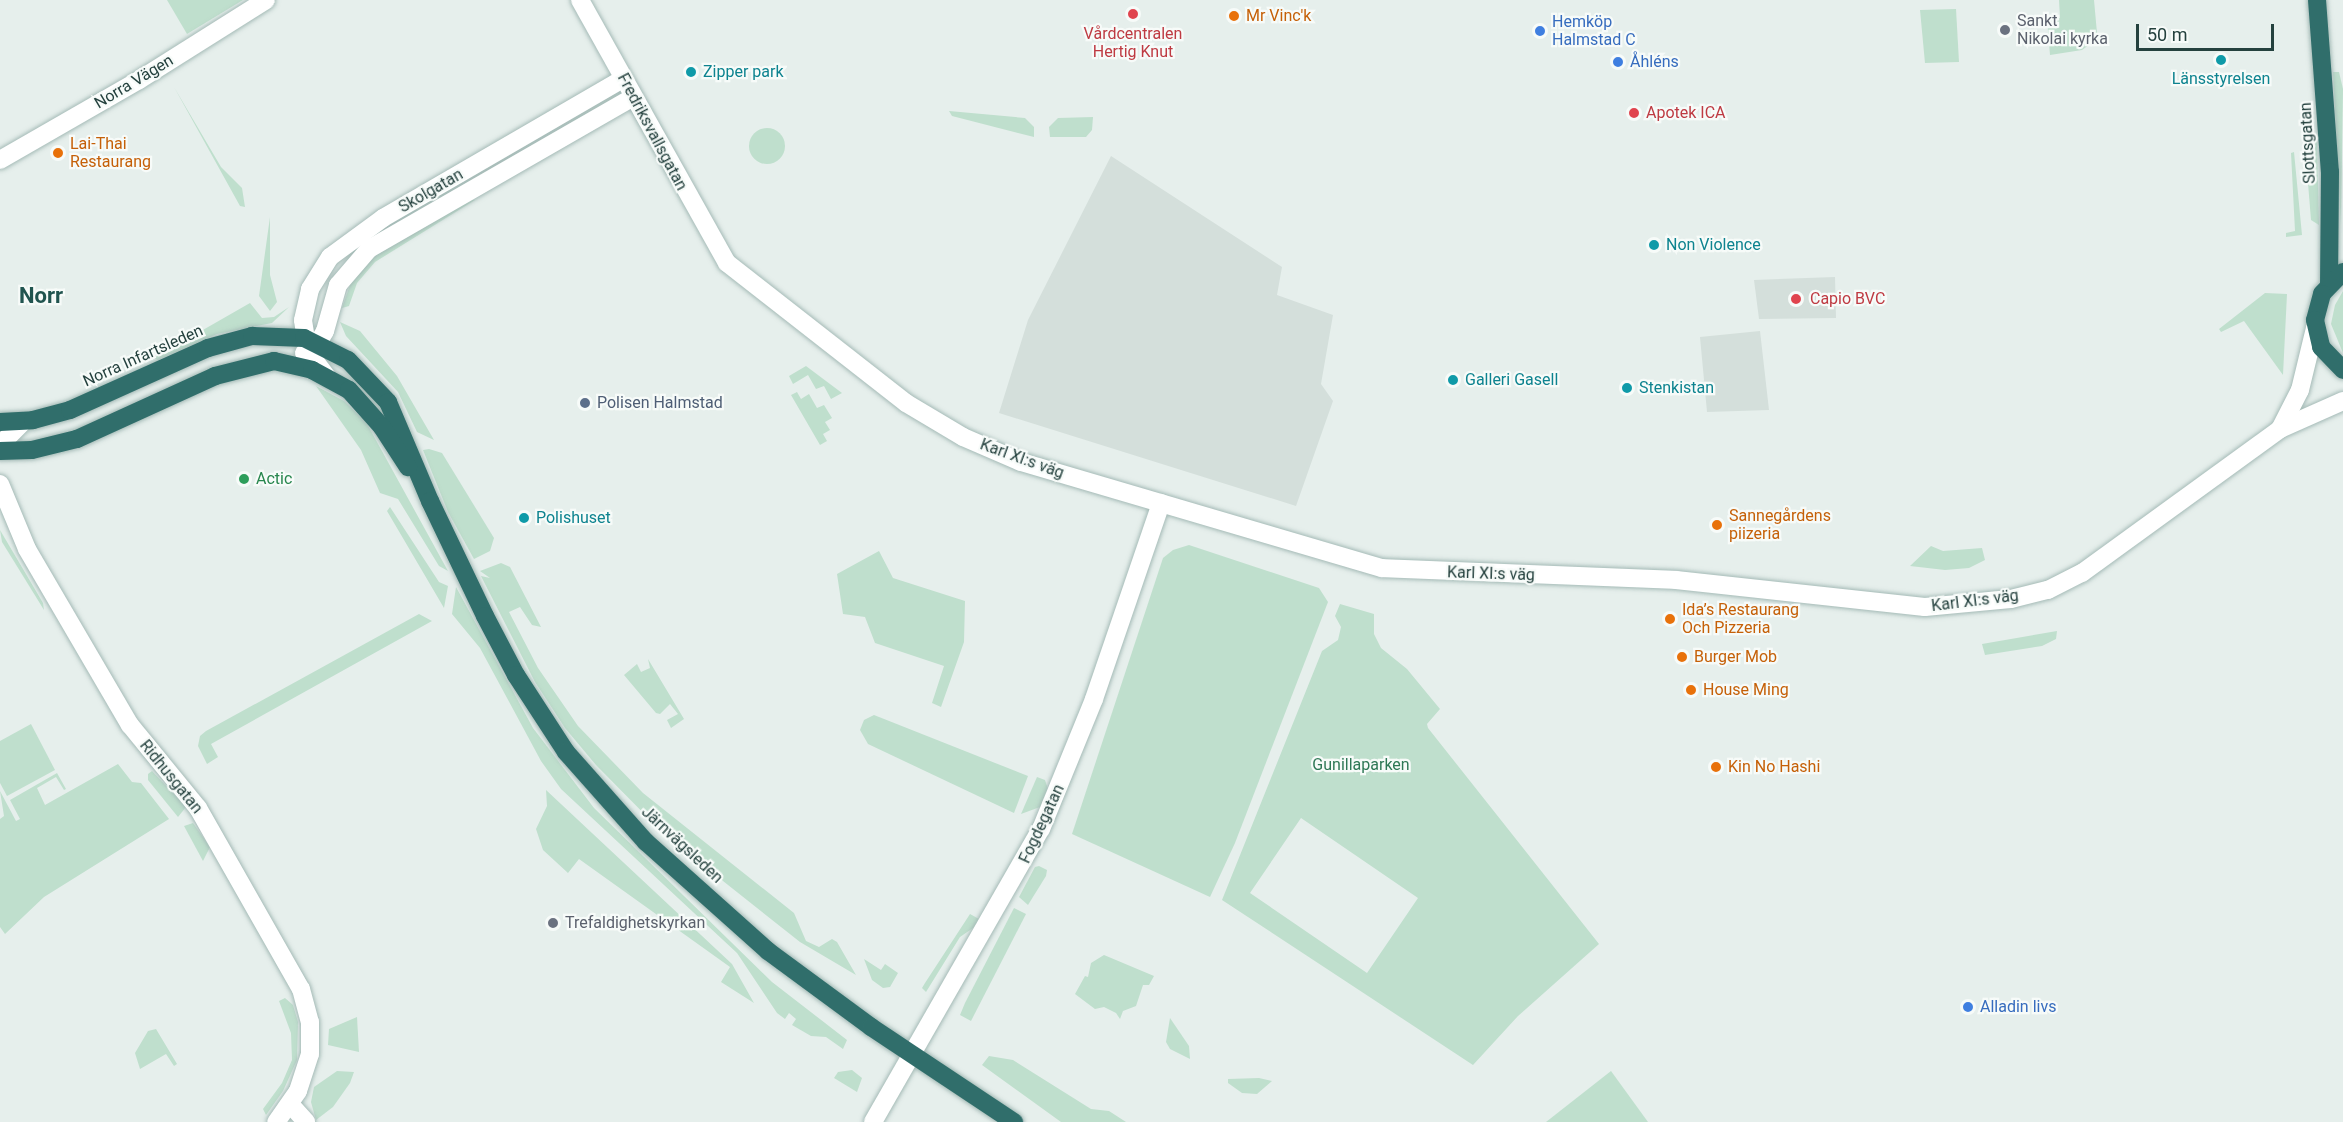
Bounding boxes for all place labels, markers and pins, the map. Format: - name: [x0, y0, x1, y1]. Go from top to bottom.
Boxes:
- marker: Vårdcentralen Hertig Knut: [1124, 5, 1142, 23]
- place label: Mr Vinc'k: [1246, 6, 1311, 26]
- marker: Mr Vinc'k: [1227, 9, 1241, 23]
- place label: Sankt Nikolai kyrka: [2017, 11, 2108, 49]
- place label: Hemköp Halmstad C: [1552, 12, 1636, 50]
- marker: Sankt Nikolai kyrka: [1998, 23, 2012, 37]
- place label: Vårdcentralen Hertig Knut: [1084, 24, 1182, 62]
- marker: Hemköp Halmstad C: [1533, 24, 1547, 38]
- place label: Åhléns: [1630, 52, 1679, 72]
- marker: Länsstyrelsen: [2214, 53, 2228, 67]
- marker: Åhléns: [1611, 55, 1625, 69]
- place label: Zipper park: [703, 62, 784, 82]
- marker: Zipper park: [684, 65, 698, 79]
- place label: Länsstyrelsen: [2172, 69, 2270, 89]
- place label: Apotek ICA: [1646, 103, 1726, 123]
- marker: Apotek ICA: [1627, 106, 1641, 120]
- place label: Lai-Thai Restaurang: [70, 134, 151, 172]
- marker: Lai-Thai Restaurang: [51, 146, 65, 160]
- place label: Non Violence: [1666, 235, 1761, 255]
- marker: Non Violence: [1647, 238, 1661, 252]
- place label: Capio BVC: [1810, 289, 1885, 309]
- marker: Capio BVC: [1787, 290, 1805, 308]
- place label: Galleri Gasell: [1465, 370, 1558, 390]
- marker: Galleri Gasell: [1446, 373, 1460, 387]
- place label: Stenkistan: [1639, 378, 1714, 398]
- marker: Stenkistan: [1620, 381, 1634, 395]
- place label: Polisen Halmstad: [597, 393, 723, 413]
- marker: Polisen Halmstad: [578, 396, 592, 410]
- place label: Actic: [256, 469, 292, 489]
- marker: Actic: [237, 472, 251, 486]
- place label: Sannegårdens piizeria: [1729, 506, 1831, 544]
- place label: Polishuset: [536, 508, 611, 528]
- marker: Polishuset: [517, 511, 531, 525]
- marker: Sannegårdens piizeria: [1710, 518, 1724, 532]
- place label: Ida’s Restaurang Och Pizzeria: [1682, 600, 1799, 638]
- marker: Ida’s Restaurang Och Pizzeria: [1663, 612, 1677, 626]
- place label: Burger Mob: [1694, 647, 1777, 667]
- marker: Burger Mob: [1675, 650, 1689, 664]
- place label: House Ming: [1703, 680, 1789, 700]
- marker: House Ming: [1684, 683, 1698, 697]
- place label: Kin No Hashi: [1728, 757, 1820, 777]
- marker: Kin No Hashi: [1709, 760, 1723, 774]
- place label: Trefaldighetskyrkan: [565, 913, 705, 933]
- marker: Trefaldighetskyrkan: [546, 916, 560, 930]
- place label: Alladin livs: [1980, 997, 2056, 1017]
- marker: Alladin livs: [1961, 1000, 1975, 1014]

